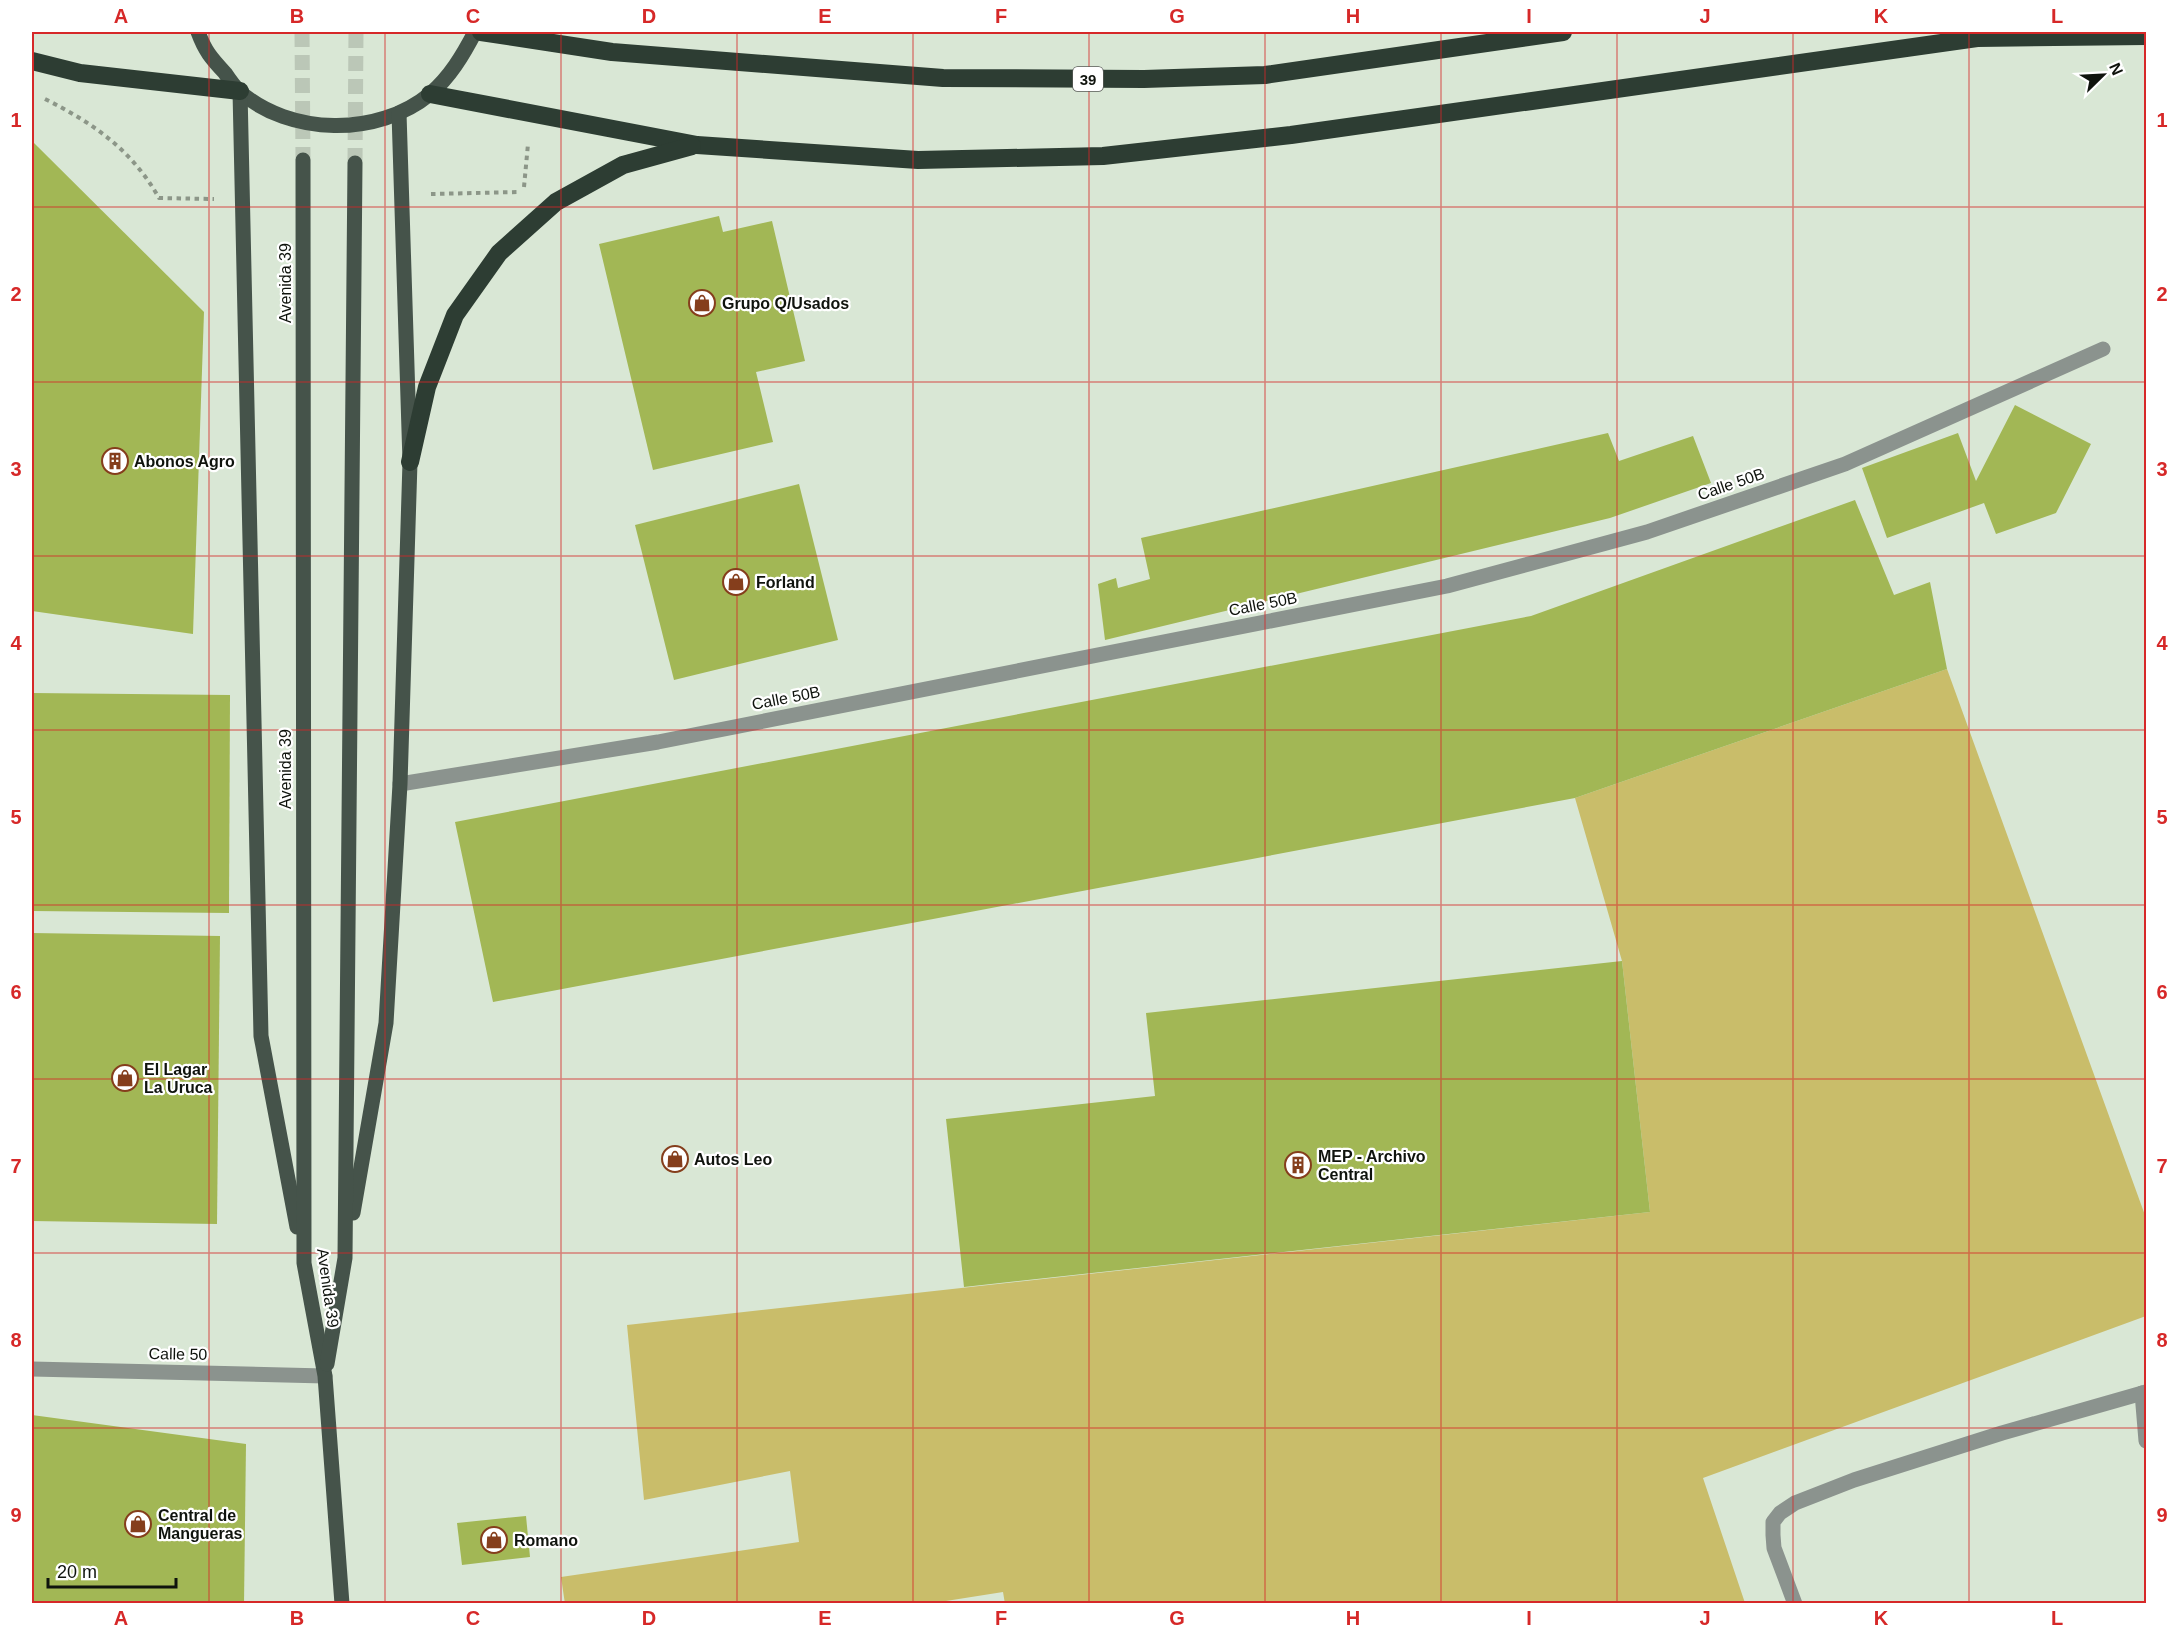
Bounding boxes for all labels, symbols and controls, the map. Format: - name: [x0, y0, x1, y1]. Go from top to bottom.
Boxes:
- text: A: [114, 5, 128, 27]
- text: B: [290, 5, 304, 27]
- text: C: [466, 5, 480, 27]
- text: D: [642, 5, 656, 27]
- text: E: [818, 5, 832, 27]
- text: F: [995, 5, 1007, 27]
- text: G: [1169, 5, 1185, 27]
- text: H: [1346, 5, 1360, 27]
- text: I: [1526, 5, 1532, 27]
- text: J: [1699, 5, 1711, 27]
- text: K: [1874, 5, 1889, 27]
- text: L: [2051, 5, 2063, 27]
- north arrow: [2073, 45, 2133, 105]
- text: N: [2106, 60, 2126, 78]
- road number: 39: [1073, 67, 1103, 91]
- text: 1: [10, 109, 22, 131]
- text: 1: [2156, 109, 2168, 131]
- street label: Avenida 39: [277, 243, 294, 323]
- text: 2: [10, 283, 22, 305]
- text: 2: [2156, 283, 2168, 305]
- shop icon: Grupo Q/Usados: [687, 288, 717, 318]
- place label: Grupo Q/Usados: [722, 295, 849, 312]
- building icon: Abonos Agro: [100, 446, 130, 476]
- place label: Abonos Agro: [134, 453, 235, 470]
- text: 3: [10, 458, 22, 480]
- text: 3: [2156, 458, 2168, 480]
- street label: Calle 50B: [1695, 465, 1767, 503]
- shop icon: Forland: [721, 567, 751, 597]
- place label: Forland: [756, 574, 815, 591]
- street label: Calle 50B: [1227, 589, 1299, 619]
- text: 4: [10, 632, 22, 654]
- text: 4: [2156, 632, 2168, 654]
- street label: Calle 50B: [750, 683, 822, 713]
- street label: Avenida 39: [277, 729, 294, 809]
- text: 5: [10, 806, 22, 828]
- text: 5: [2156, 806, 2168, 828]
- text: 6: [10, 981, 22, 1003]
- text: 6: [2156, 981, 2168, 1003]
- place label: El Lagar La Uruca: [144, 1061, 213, 1096]
- shop icon: El Lagar La Uruca: [110, 1063, 140, 1093]
- shop icon: Autos Leo: [660, 1144, 690, 1174]
- place label: MEP - Archivo Central: [1318, 1148, 1426, 1183]
- building icon: MEP - Archivo Central: [1283, 1150, 1313, 1180]
- place label: Autos Leo: [694, 1151, 772, 1168]
- text: 7: [10, 1155, 22, 1177]
- text: 7: [2156, 1155, 2168, 1177]
- street label: Avenida 39: [314, 1247, 342, 1329]
- text: 8: [10, 1329, 22, 1351]
- text: 8: [2156, 1329, 2168, 1351]
- street label: Calle 50: [149, 1345, 208, 1363]
- text: 9: [10, 1504, 22, 1526]
- text: 9: [2156, 1504, 2168, 1526]
- place label: Central de Mangueras: [158, 1507, 243, 1542]
- shop icon: Central de Mangueras: [123, 1509, 153, 1539]
- shop icon: Romano: [479, 1525, 509, 1555]
- place label: Romano: [514, 1532, 578, 1549]
- scale bar: [48, 1551, 176, 1589]
- text: 20 m: [57, 1562, 97, 1582]
- text: A: [114, 1607, 128, 1629]
- text: B: [290, 1607, 304, 1629]
- text: C: [466, 1607, 480, 1629]
- text: D: [642, 1607, 656, 1629]
- text: E: [818, 1607, 832, 1629]
- text: F: [995, 1607, 1007, 1629]
- text: G: [1169, 1607, 1185, 1629]
- text: H: [1346, 1607, 1360, 1629]
- text: I: [1526, 1607, 1532, 1629]
- text: J: [1699, 1607, 1711, 1629]
- text: K: [1874, 1607, 1889, 1629]
- text: L: [2051, 1607, 2063, 1629]

